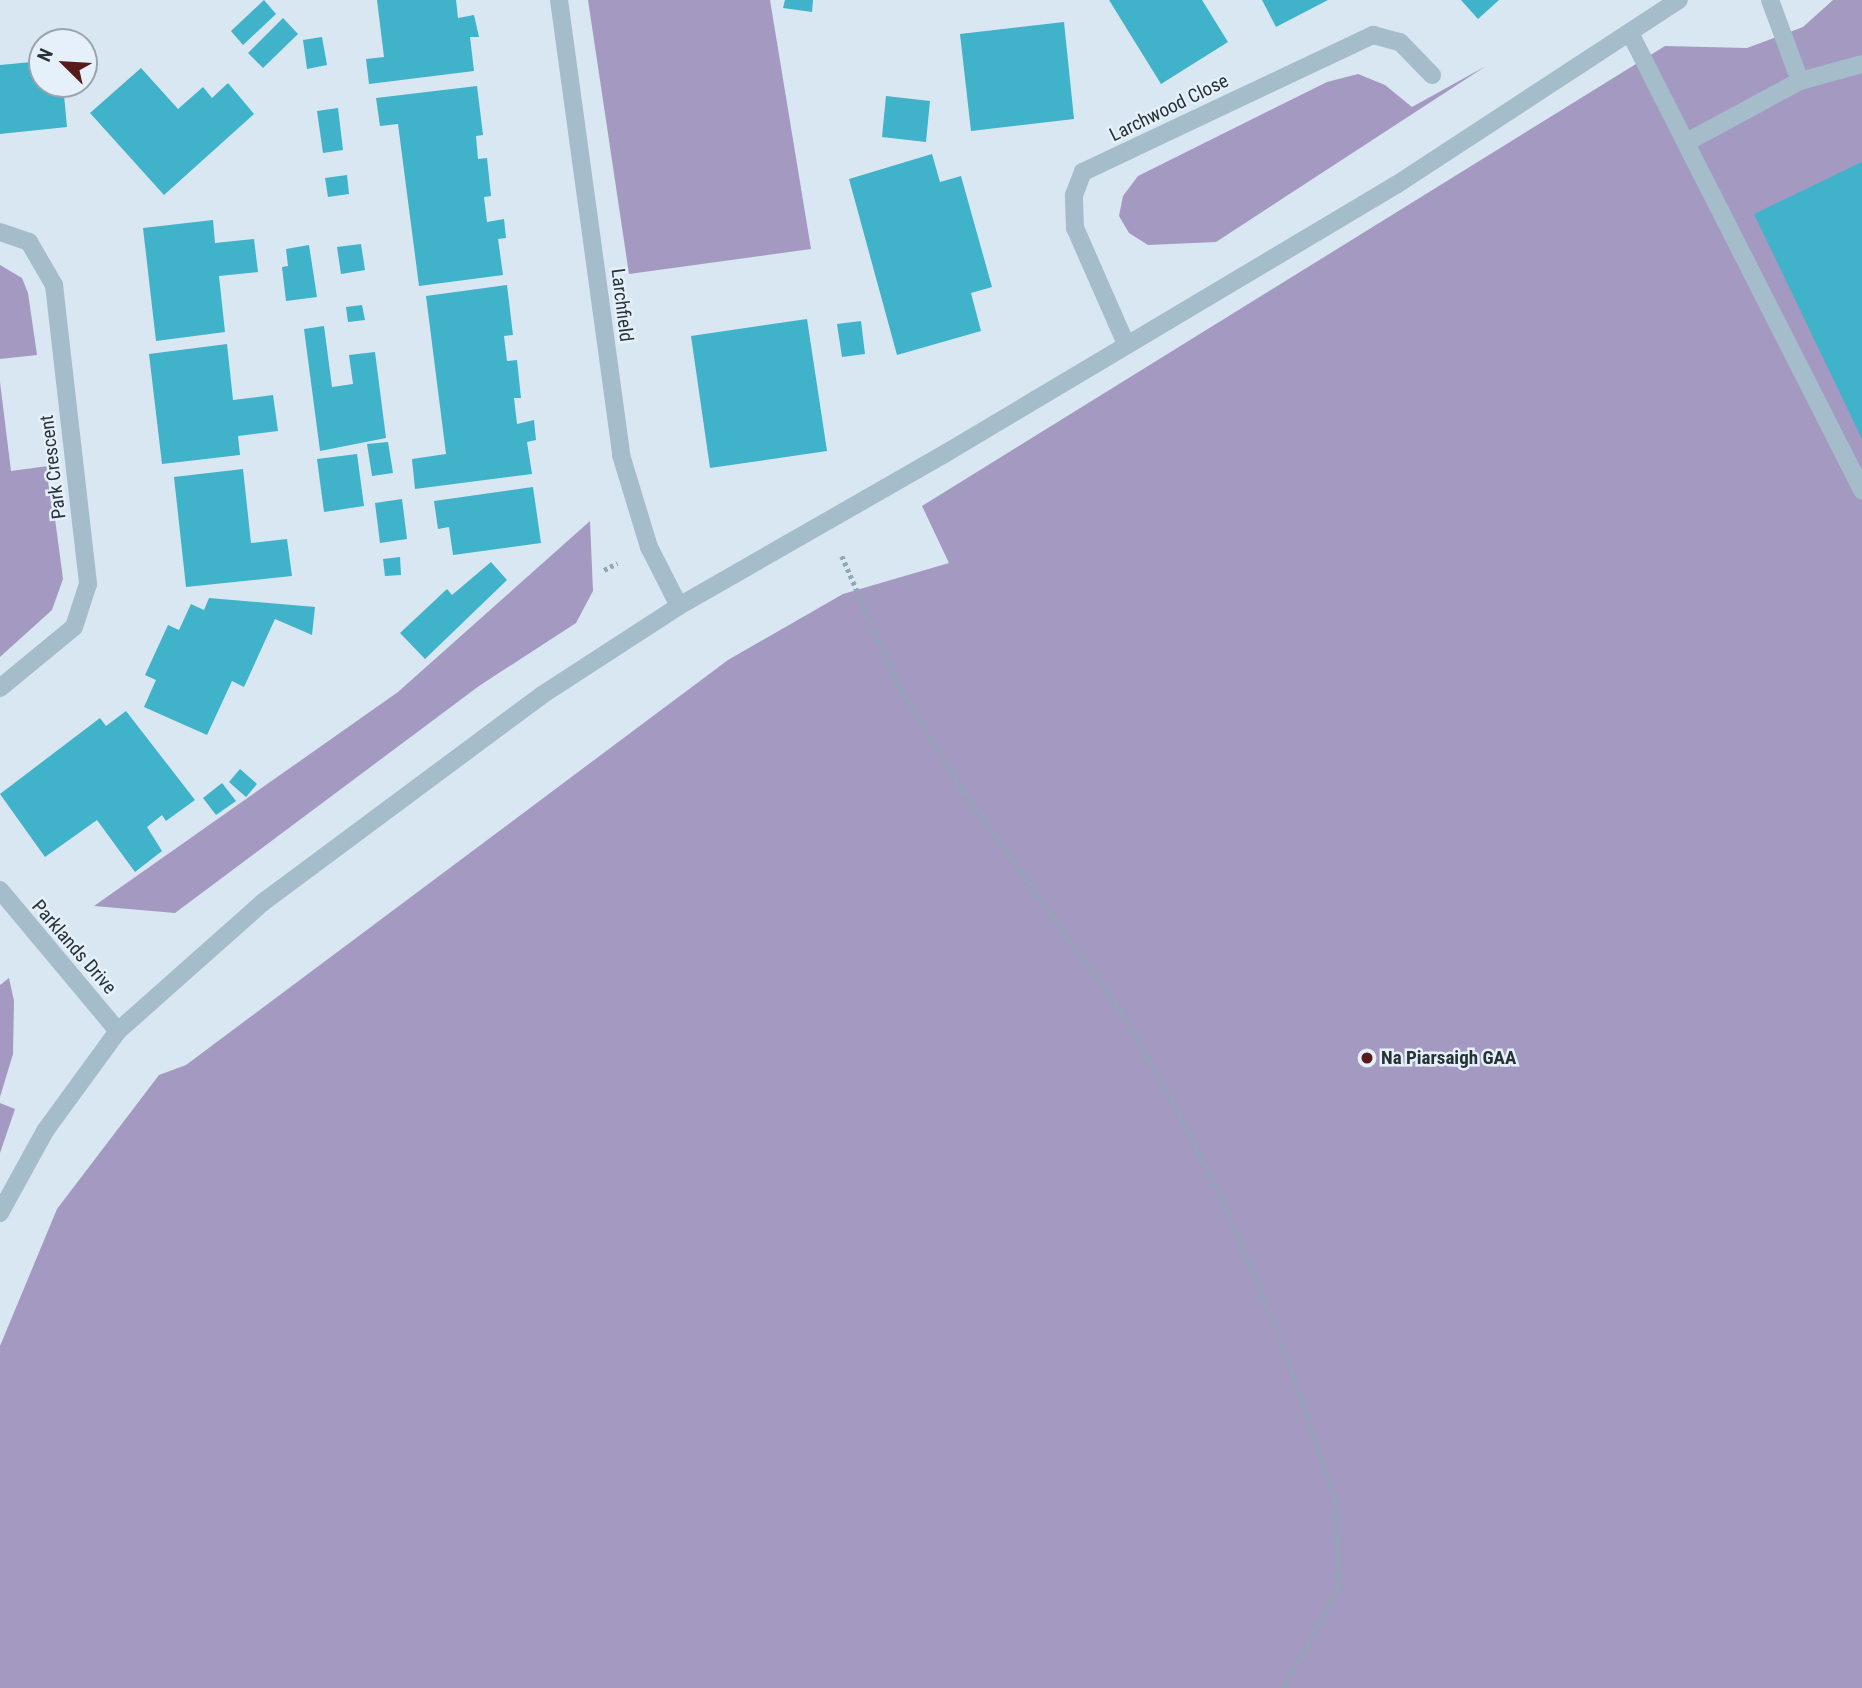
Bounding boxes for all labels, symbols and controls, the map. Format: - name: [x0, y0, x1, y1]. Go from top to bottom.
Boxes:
- north arrow: [28, 28, 98, 98]
- text: N: [32, 45, 58, 65]
- street label: Larchwood Close: [1106, 69, 1232, 147]
- street label: Larchfield: [606, 267, 638, 343]
- street label: Park Crescent: [35, 414, 71, 520]
- street label: Parklands Drive: [27, 895, 121, 999]
- place label: Na Piarsaigh GAA: [1381, 1047, 1516, 1069]
- marker: Na Piarsaigh GAA: [1359, 1050, 1375, 1066]

